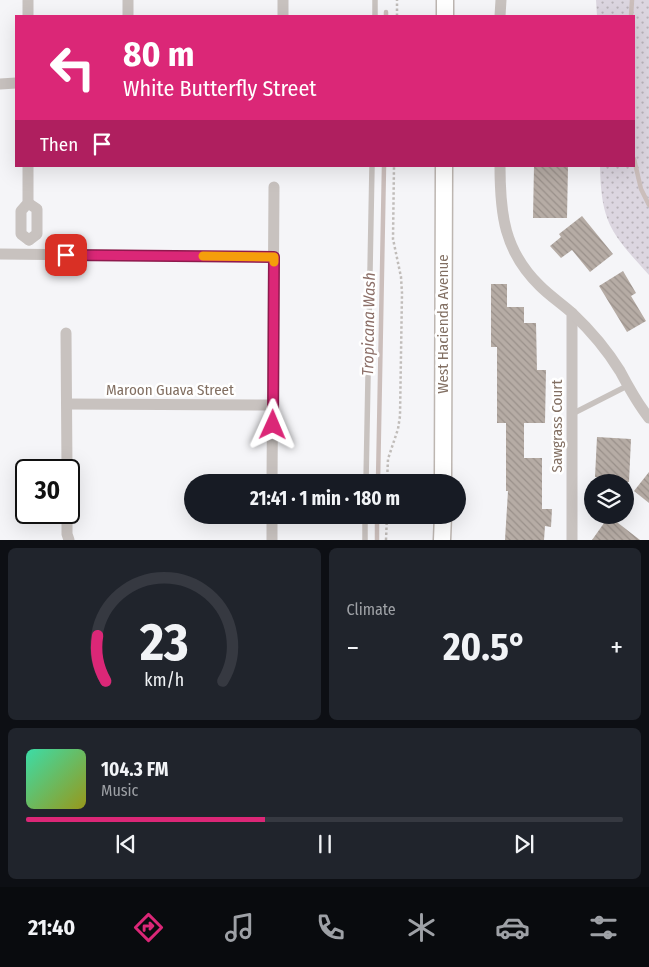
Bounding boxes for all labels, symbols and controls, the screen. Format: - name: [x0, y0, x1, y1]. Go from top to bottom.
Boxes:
- text: 80 m: [123, 33, 195, 75]
- icon: left: [40, 35, 105, 100]
- text: White Butterfly Street: [123, 75, 317, 102]
- icon: arrive: [88, 130, 116, 158]
- text: Then: [40, 133, 78, 156]
- pin: [45, 234, 87, 276]
- icon: arrive: [52, 241, 80, 269]
- street label: West Hacienda Avenue: [434, 254, 452, 394]
- water label: Tropicana Wash: [358, 272, 379, 376]
- street label: Sawgrass Court: [548, 379, 566, 473]
- street label: Maroon Guava Street: [106, 381, 234, 399]
- position arrow: [246, 398, 298, 450]
- speed limit sign: 30: [15, 459, 80, 524]
- map controls: [584, 474, 634, 524]
- button: layers: [584, 474, 634, 524]
- text: 21:41 · 1 min · 180 m: [250, 487, 400, 510]
- text: Climate: [347, 600, 396, 619]
- text: 23: [139, 611, 189, 674]
- text: 20.5°: [443, 624, 526, 670]
- text: −: [347, 631, 359, 664]
- text: +: [610, 631, 623, 664]
- text: km/h: [144, 669, 184, 691]
- text: 104.3 FM: [101, 758, 168, 781]
- text: Music: [101, 781, 138, 800]
- icon: previous: [112, 830, 140, 858]
- icon: pause: [311, 830, 339, 858]
- icon: next: [510, 830, 538, 858]
- icon: directions: [131, 910, 166, 945]
- icon: music: [222, 910, 257, 945]
- icon: phone: [313, 910, 348, 945]
- icon: climate: [404, 910, 439, 945]
- icon: car: [495, 910, 530, 945]
- icon: filters: [586, 910, 621, 945]
- text: 21:40: [28, 914, 75, 941]

